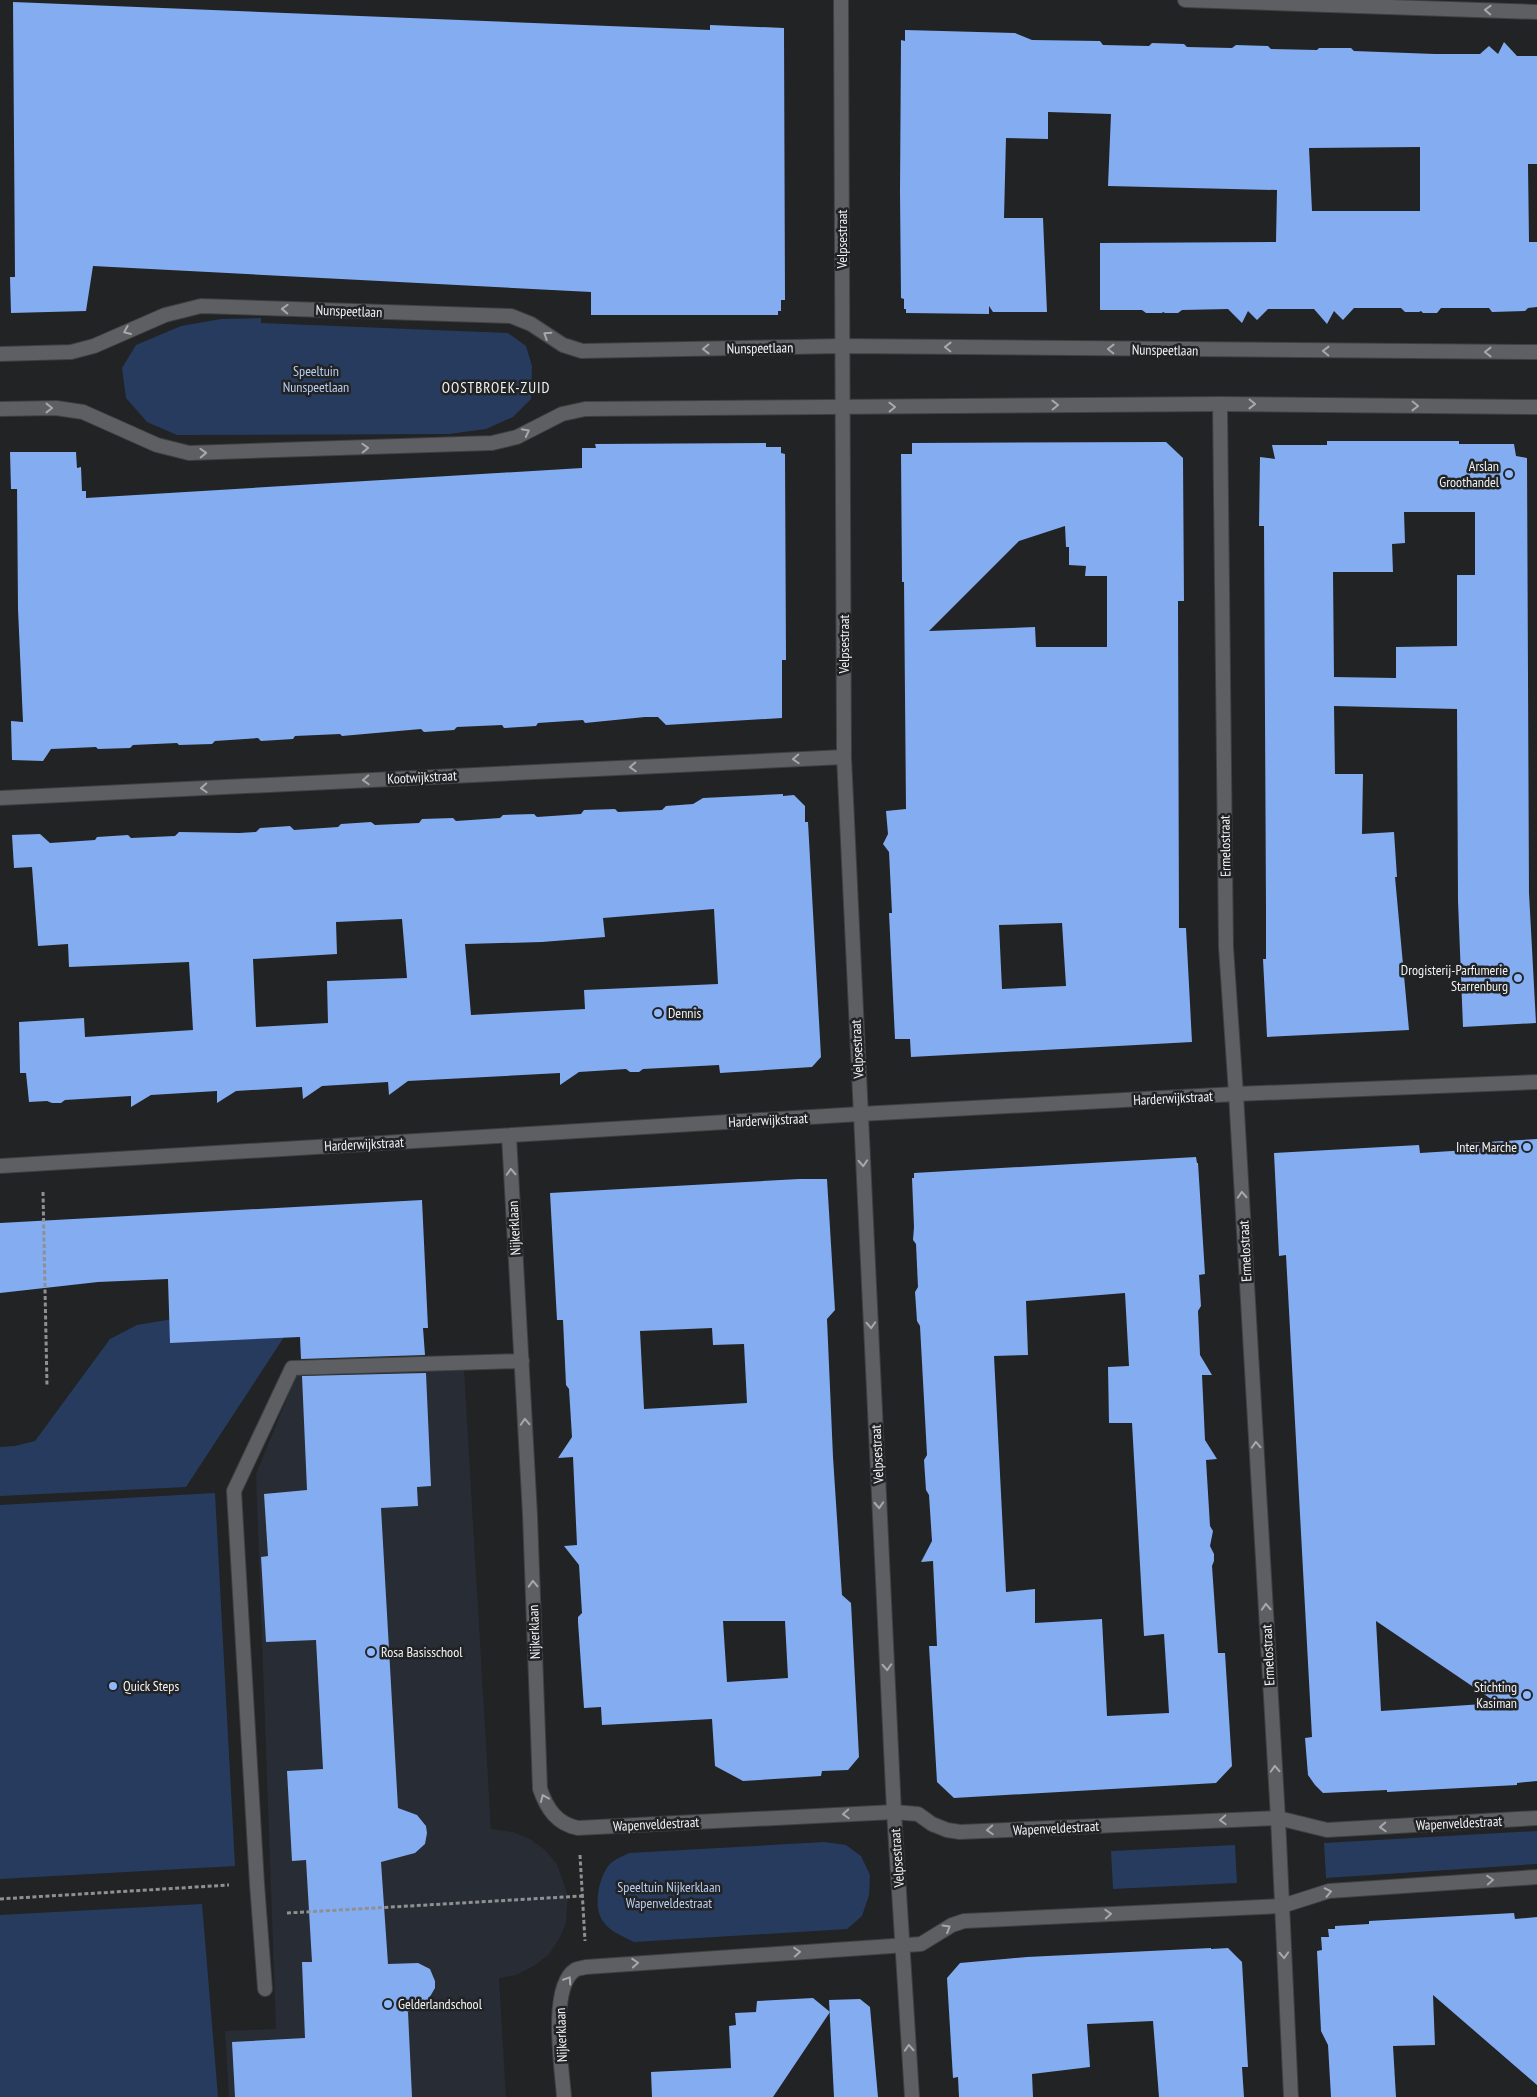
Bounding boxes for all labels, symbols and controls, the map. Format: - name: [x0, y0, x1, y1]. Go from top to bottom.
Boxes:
- one-way arrow: [1484, 5, 1492, 16]
- street label: Velpsestraat: [833, 209, 851, 269]
- street label: Nunspeetlaan: [315, 301, 383, 321]
- one-way arrow: [281, 304, 288, 314]
- one-way arrow: [123, 324, 132, 335]
- one-way arrow: [544, 332, 553, 341]
- street label: Nunspeetlaan: [727, 338, 793, 358]
- street label: Nunspeetlaan: [1132, 340, 1198, 360]
- one-way arrow: [944, 342, 952, 353]
- one-way arrow: [702, 343, 710, 354]
- one-way arrow: [1107, 344, 1114, 354]
- one-way arrow: [1322, 346, 1330, 356]
- one-way arrow: [1484, 347, 1492, 357]
- park label: Speeltuin Nunspeetlaan: [283, 362, 349, 396]
- district label: OOSTBROEK-ZUID: [442, 378, 550, 397]
- one-way arrow: [1249, 399, 1257, 409]
- one-way arrow: [1052, 400, 1059, 410]
- one-way arrow: [889, 401, 897, 412]
- one-way arrow: [1412, 401, 1419, 411]
- one-way arrow: [45, 403, 53, 413]
- one-way arrow: [520, 428, 529, 438]
- one-way arrow: [361, 442, 369, 453]
- one-way arrow: [199, 448, 207, 458]
- place label: Arslan Groothandel: [1439, 457, 1500, 491]
- marker: Arslan Groothandel: [1503, 468, 1515, 480]
- street label: Velpsestraat: [835, 614, 853, 674]
- one-way arrow: [791, 754, 799, 765]
- one-way arrow: [629, 762, 637, 773]
- street label: Kootwijkstraat: [387, 766, 457, 788]
- one-way arrow: [362, 775, 370, 786]
- one-way arrow: [200, 783, 208, 794]
- street label: Ermelostraat: [1215, 815, 1235, 877]
- place label: Drogisterij-Parfumerie Starrenburg: [1401, 961, 1508, 995]
- marker: Drogisterij-Parfumerie Starrenburg: [1512, 972, 1524, 984]
- place label: Dennis: [668, 1004, 701, 1022]
- marker: Dennis: [652, 1007, 664, 1019]
- street label: Velpsestraat: [846, 1019, 868, 1080]
- street label: Harderwijkstraat: [1133, 1087, 1213, 1109]
- street label: Harderwijkstraat: [728, 1109, 808, 1131]
- street label: Harderwijkstraat: [324, 1133, 404, 1155]
- place label: Inter Marche: [1456, 1138, 1517, 1156]
- marker: Inter Marche: [1521, 1141, 1533, 1153]
- one-way arrow: [857, 1159, 868, 1167]
- one-way arrow: [505, 1168, 516, 1176]
- one-way arrow: [1237, 1191, 1248, 1199]
- street label: Nijkerklaan: [504, 1200, 524, 1256]
- street label: Ermelostraat: [1234, 1220, 1256, 1282]
- one-way arrow: [865, 1322, 876, 1330]
- one-way arrow: [520, 1417, 531, 1425]
- street label: Velpsestraat: [866, 1424, 888, 1485]
- one-way arrow: [1251, 1440, 1262, 1448]
- one-way arrow: [874, 1501, 885, 1509]
- one-way arrow: [527, 1580, 538, 1588]
- one-way arrow: [1260, 1603, 1271, 1611]
- street label: Nijkerklaan: [524, 1604, 544, 1660]
- street label: Ermelostraat: [1257, 1624, 1279, 1686]
- place label: Rosa Basisschool: [381, 1643, 463, 1661]
- marker: Rosa Basisschool: [365, 1646, 377, 1658]
- one-way arrow: [882, 1664, 893, 1672]
- place label: Quick Steps: [123, 1677, 179, 1695]
- place label: Stichting Kasiman: [1474, 1678, 1517, 1712]
- marker: Quick Steps: [107, 1680, 119, 1692]
- marker: Stichting Kasiman: [1521, 1689, 1533, 1701]
- one-way arrow: [1269, 1765, 1280, 1773]
- one-way arrow: [539, 1794, 550, 1803]
- one-way arrow: [842, 1809, 850, 1820]
- street label: Wapenveldestraat: [1415, 1812, 1503, 1834]
- street label: Wapenveldestraat: [612, 1813, 700, 1835]
- one-way arrow: [1218, 1815, 1226, 1826]
- street label: Wapenveldestraat: [1012, 1817, 1100, 1839]
- one-way arrow: [1379, 1821, 1387, 1832]
- one-way arrow: [986, 1825, 994, 1836]
- street label: Velpsestraat: [886, 1828, 908, 1889]
- one-way arrow: [1487, 1874, 1495, 1885]
- park label: Speeltuin Nijkerklaan Wapenveldestraat: [617, 1878, 721, 1912]
- one-way arrow: [1324, 1887, 1333, 1898]
- one-way arrow: [1104, 1909, 1112, 1919]
- one-way arrow: [942, 1925, 951, 1935]
- one-way arrow: [793, 1947, 801, 1958]
- one-way arrow: [1279, 1951, 1290, 1959]
- one-way arrow: [631, 1958, 639, 1969]
- one-way arrow: [561, 1977, 571, 1986]
- place label: Gelderlandschool: [398, 1995, 483, 2013]
- marker: Gelderlandschool: [382, 1998, 394, 2010]
- street label: Nijkerklaan: [551, 2007, 571, 2063]
- one-way arrow: [904, 2044, 915, 2052]

